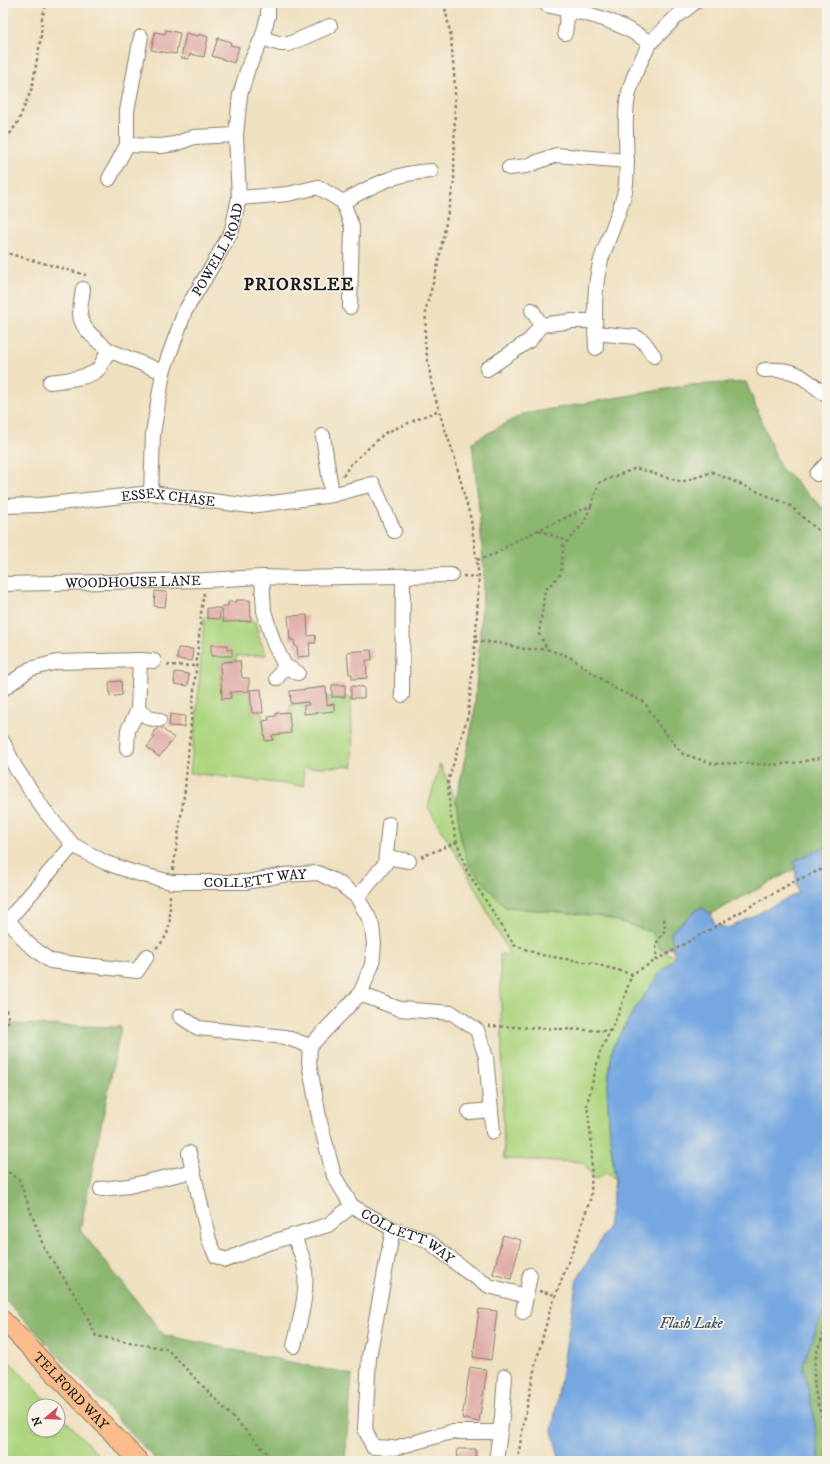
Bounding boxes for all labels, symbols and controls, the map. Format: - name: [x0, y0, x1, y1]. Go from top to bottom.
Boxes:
- street label: POWELL ROAD: [188, 201, 248, 300]
- district label: PRIORSLEE: [243, 274, 355, 296]
- street label: ESSEX CHASE: [120, 485, 216, 511]
- street label: WOODHOUSE LANE: [64, 572, 201, 593]
- street label: COLLETT WAY: [204, 866, 307, 893]
- street label: COLLETT WAY: [357, 1205, 458, 1268]
- water label: Flash Lake: [659, 1314, 723, 1333]
- street label: TELFORD WAY: [29, 1348, 112, 1434]
- north arrow: [26, 1398, 66, 1438]
- text: N: [29, 1414, 46, 1427]

